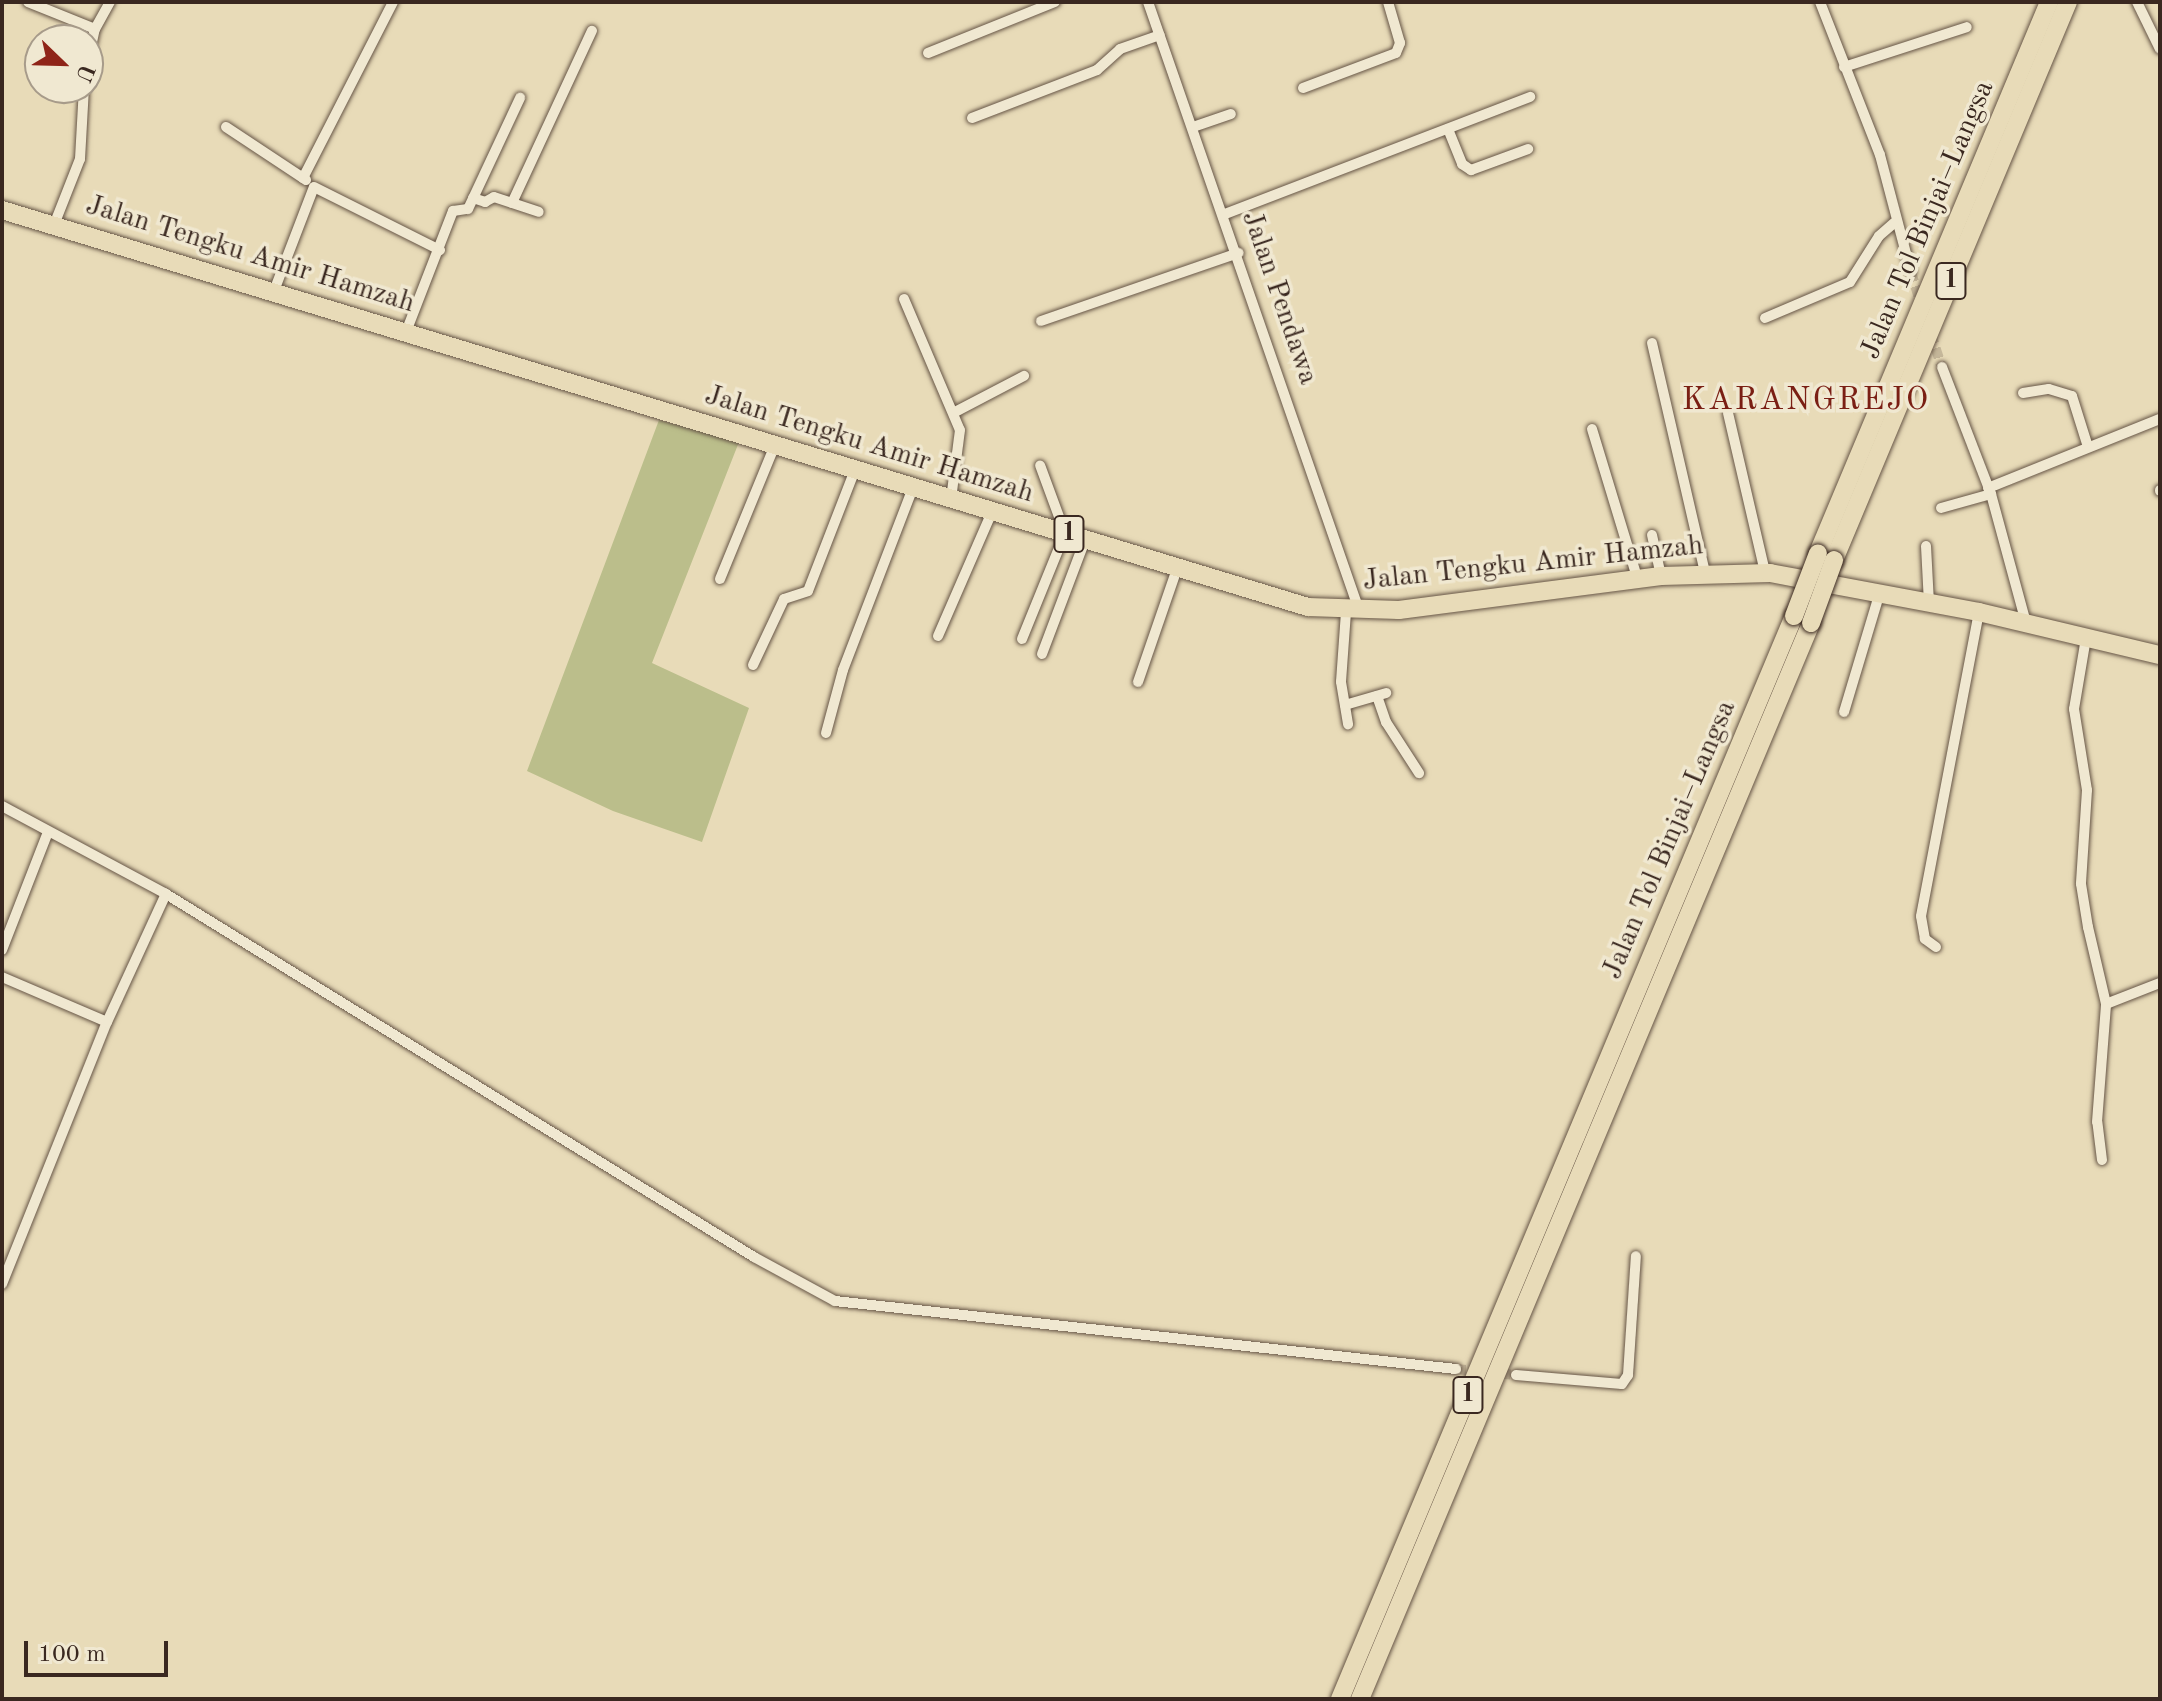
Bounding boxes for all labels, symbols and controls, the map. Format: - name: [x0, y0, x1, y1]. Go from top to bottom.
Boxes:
- north arrow: [24, 24, 104, 104]
- text: U: [71, 60, 98, 85]
- street label: Jalan Tol Binjai–Langsa: [1854, 76, 2002, 364]
- street label: Jalan Tengku Amir Hamzah: [82, 189, 418, 321]
- street label: Jalan Pendawa: [1234, 207, 1324, 389]
- road number: 1: [1935, 259, 1967, 303]
- street label: Jalan Tengku Amir Hamzah: [701, 379, 1037, 511]
- district label: KARANGREJO: [1682, 382, 1930, 420]
- road number: 1: [1053, 512, 1085, 556]
- street label: Jalan Tengku Amir Hamzah: [1361, 529, 1705, 599]
- street label: Jalan Tol Binjai–Langsa: [1596, 696, 1744, 984]
- road number: 1: [1452, 1373, 1484, 1417]
- scale bar: [28, 1625, 172, 1675]
- text: 100 m: [38, 1643, 106, 1667]

